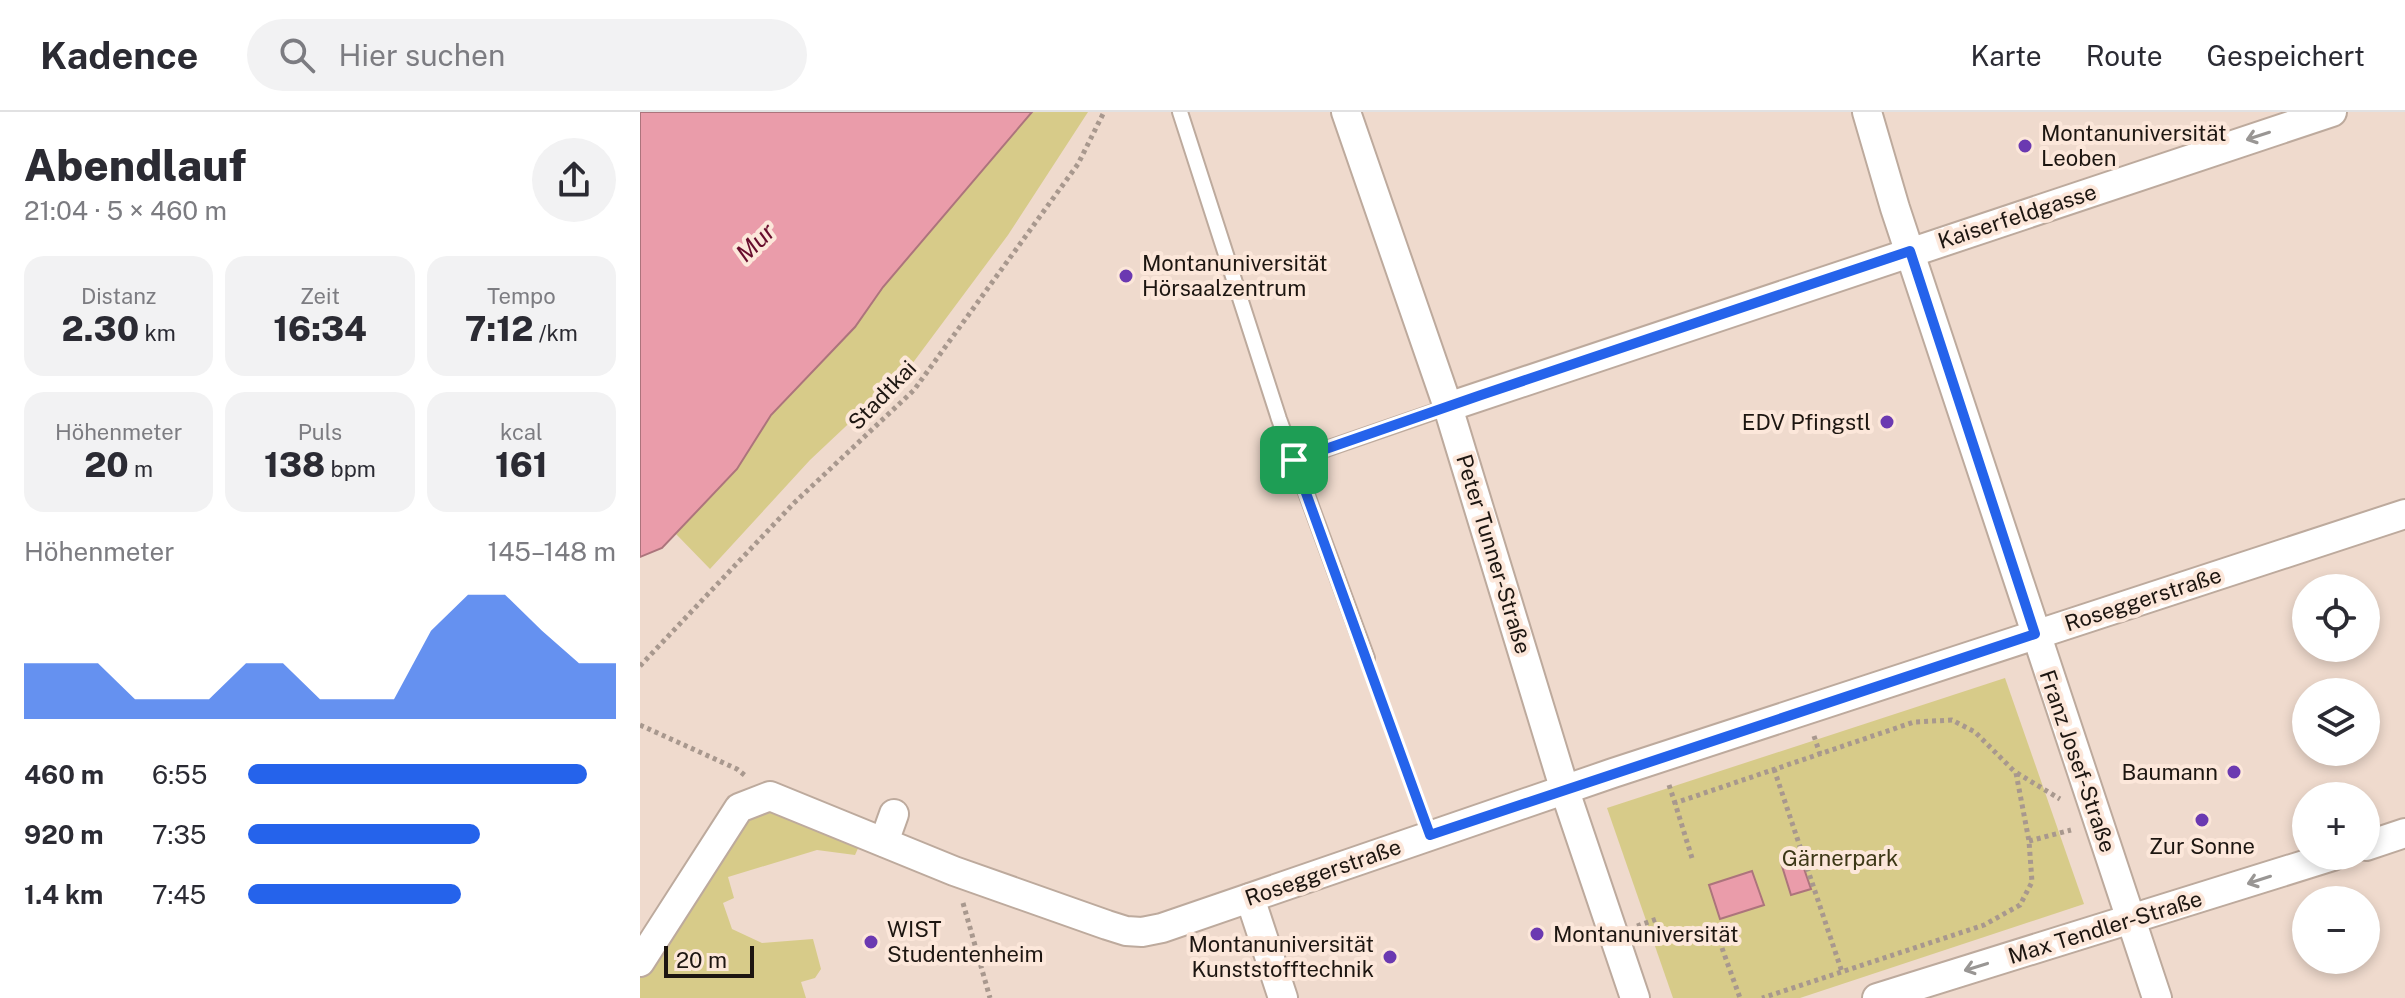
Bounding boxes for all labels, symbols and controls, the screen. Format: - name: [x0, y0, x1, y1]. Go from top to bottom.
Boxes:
- search box: [247, 19, 807, 91]
- text: Kadence: [40, 33, 199, 78]
- icon: search: [275, 33, 319, 77]
- text: Hier suchen: [339, 37, 505, 73]
- text: Karte: [1970, 39, 2042, 72]
- text: Route: [2086, 39, 2163, 72]
- text: Gespeichert: [2207, 39, 2365, 72]
- place label: Montanuniversität Leoben: [2041, 120, 2227, 171]
- one-way arrow: [2245, 130, 2270, 145]
- marker: Montanuniversität Leoben: [2016, 137, 2034, 155]
- button: share: [532, 138, 616, 222]
- text: Abendlauf: [24, 139, 246, 191]
- street label: Kaiserfeldgasse: [1934, 178, 2100, 254]
- text: 21:04 · 5 × 460 m: [24, 195, 227, 226]
- water label: Mur: [730, 216, 781, 267]
- place label: Montanuniversität Hörsaalzentrum: [1142, 250, 1328, 301]
- marker: Montanuniversität Hörsaalzentrum: [1117, 267, 1135, 285]
- text: Distanz: [81, 283, 156, 309]
- text: Zeit: [300, 283, 340, 309]
- text: Tempo: [487, 283, 556, 309]
- text: 2.30: [62, 309, 139, 349]
- text: 16:34: [273, 309, 367, 349]
- text: 7:12: [465, 309, 533, 349]
- text: km: [139, 320, 176, 346]
- text: /km: [533, 320, 578, 346]
- street label: Stadtkai: [843, 355, 921, 435]
- place label: EDV Pfingstl: [1742, 409, 1871, 435]
- marker: EDV Pfingstl: [1878, 413, 1896, 431]
- text: Höhenmeter: [55, 419, 182, 445]
- text: Puls: [298, 419, 342, 445]
- text: kcal: [500, 419, 543, 445]
- pin: [1260, 426, 1328, 494]
- icon: arrive: [1272, 438, 1316, 482]
- text: 20: [84, 445, 129, 485]
- text: 138: [264, 445, 325, 485]
- text: 161: [495, 445, 548, 485]
- street label: Peter Tunner-Straße: [1451, 451, 1537, 657]
- text: m: [129, 456, 153, 482]
- text: bpm: [325, 456, 376, 482]
- text: Höhenmeter: [24, 536, 174, 567]
- text: 145–148 m: [488, 536, 616, 567]
- street label: Roseggerstraße: [2061, 561, 2225, 637]
- map controls: [2292, 574, 2380, 974]
- button: locate: [2292, 574, 2380, 662]
- street label: Franz Josef-Straße: [2035, 666, 2121, 856]
- button: layers: [2292, 678, 2380, 766]
- text: 460 m: [24, 759, 104, 790]
- text: 6:55: [152, 759, 207, 790]
- place label: Baumann: [2122, 759, 2218, 785]
- marker: Baumann: [2225, 763, 2243, 781]
- button: +: [2292, 782, 2380, 870]
- marker: Zur Sonne: [2193, 811, 2211, 829]
- text: 920 m: [24, 819, 104, 850]
- text: 7:35: [152, 819, 207, 850]
- street label: Roseggerstraße: [1242, 833, 1404, 911]
- place label: Zur Sonne: [2149, 833, 2255, 859]
- park label: Gärnerpark: [1782, 845, 1898, 871]
- one-way arrow: [2247, 873, 2272, 888]
- text: 1.4 km: [24, 879, 103, 910]
- text: 7:45: [152, 879, 206, 910]
- street label: Max Tendler-Straße: [2005, 885, 2205, 969]
- button: −: [2292, 886, 2380, 974]
- place label: WIST Studentenheim: [887, 916, 1044, 967]
- place label: Montanuniversität: [1553, 921, 1739, 947]
- marker: Montanuniversität: [1528, 925, 1546, 943]
- place label: Montanuniversität Kunststofftechnik: [1188, 931, 1374, 982]
- marker: WIST Studentenheim: [862, 933, 880, 951]
- scale bar: [664, 942, 754, 978]
- text: 20 m: [676, 947, 727, 973]
- marker: Montanuniversität Kunststofftechnik: [1381, 948, 1399, 966]
- one-way arrow: [1964, 960, 1989, 975]

